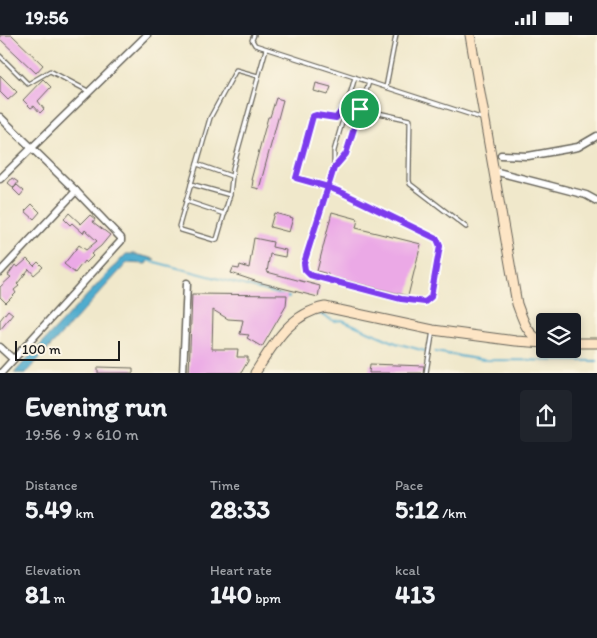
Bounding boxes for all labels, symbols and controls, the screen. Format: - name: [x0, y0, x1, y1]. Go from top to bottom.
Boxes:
- text: 19:56: [25, 6, 68, 29]
- pin: [339, 88, 381, 130]
- icon: arrive: [346, 95, 374, 123]
- map controls: [536, 313, 581, 358]
- button: layers: [536, 313, 581, 358]
- scale bar: [15, 338, 120, 361]
- text: 100 m: [22, 341, 61, 358]
- text: Evening run: [25, 389, 167, 423]
- button: share: [520, 390, 572, 442]
- text: 19:56 · 9 × 610 m: [25, 425, 139, 444]
- text: Distance: [25, 477, 77, 494]
- text: Time: [210, 477, 240, 494]
- text: Pace: [395, 477, 423, 494]
- text: 5.49: [25, 494, 72, 524]
- text: 28:33: [210, 494, 270, 524]
- text: 5:12: [395, 494, 439, 524]
- text: km: [72, 505, 94, 522]
- text: /km: [439, 505, 467, 522]
- text: Elevation: [25, 562, 81, 579]
- text: Heart rate: [210, 562, 272, 579]
- text: kcal: [395, 562, 420, 579]
- text: 81: [25, 579, 50, 609]
- text: 140: [210, 579, 252, 609]
- text: 413: [395, 579, 435, 609]
- text: m: [50, 590, 65, 607]
- text: bpm: [252, 590, 281, 607]

